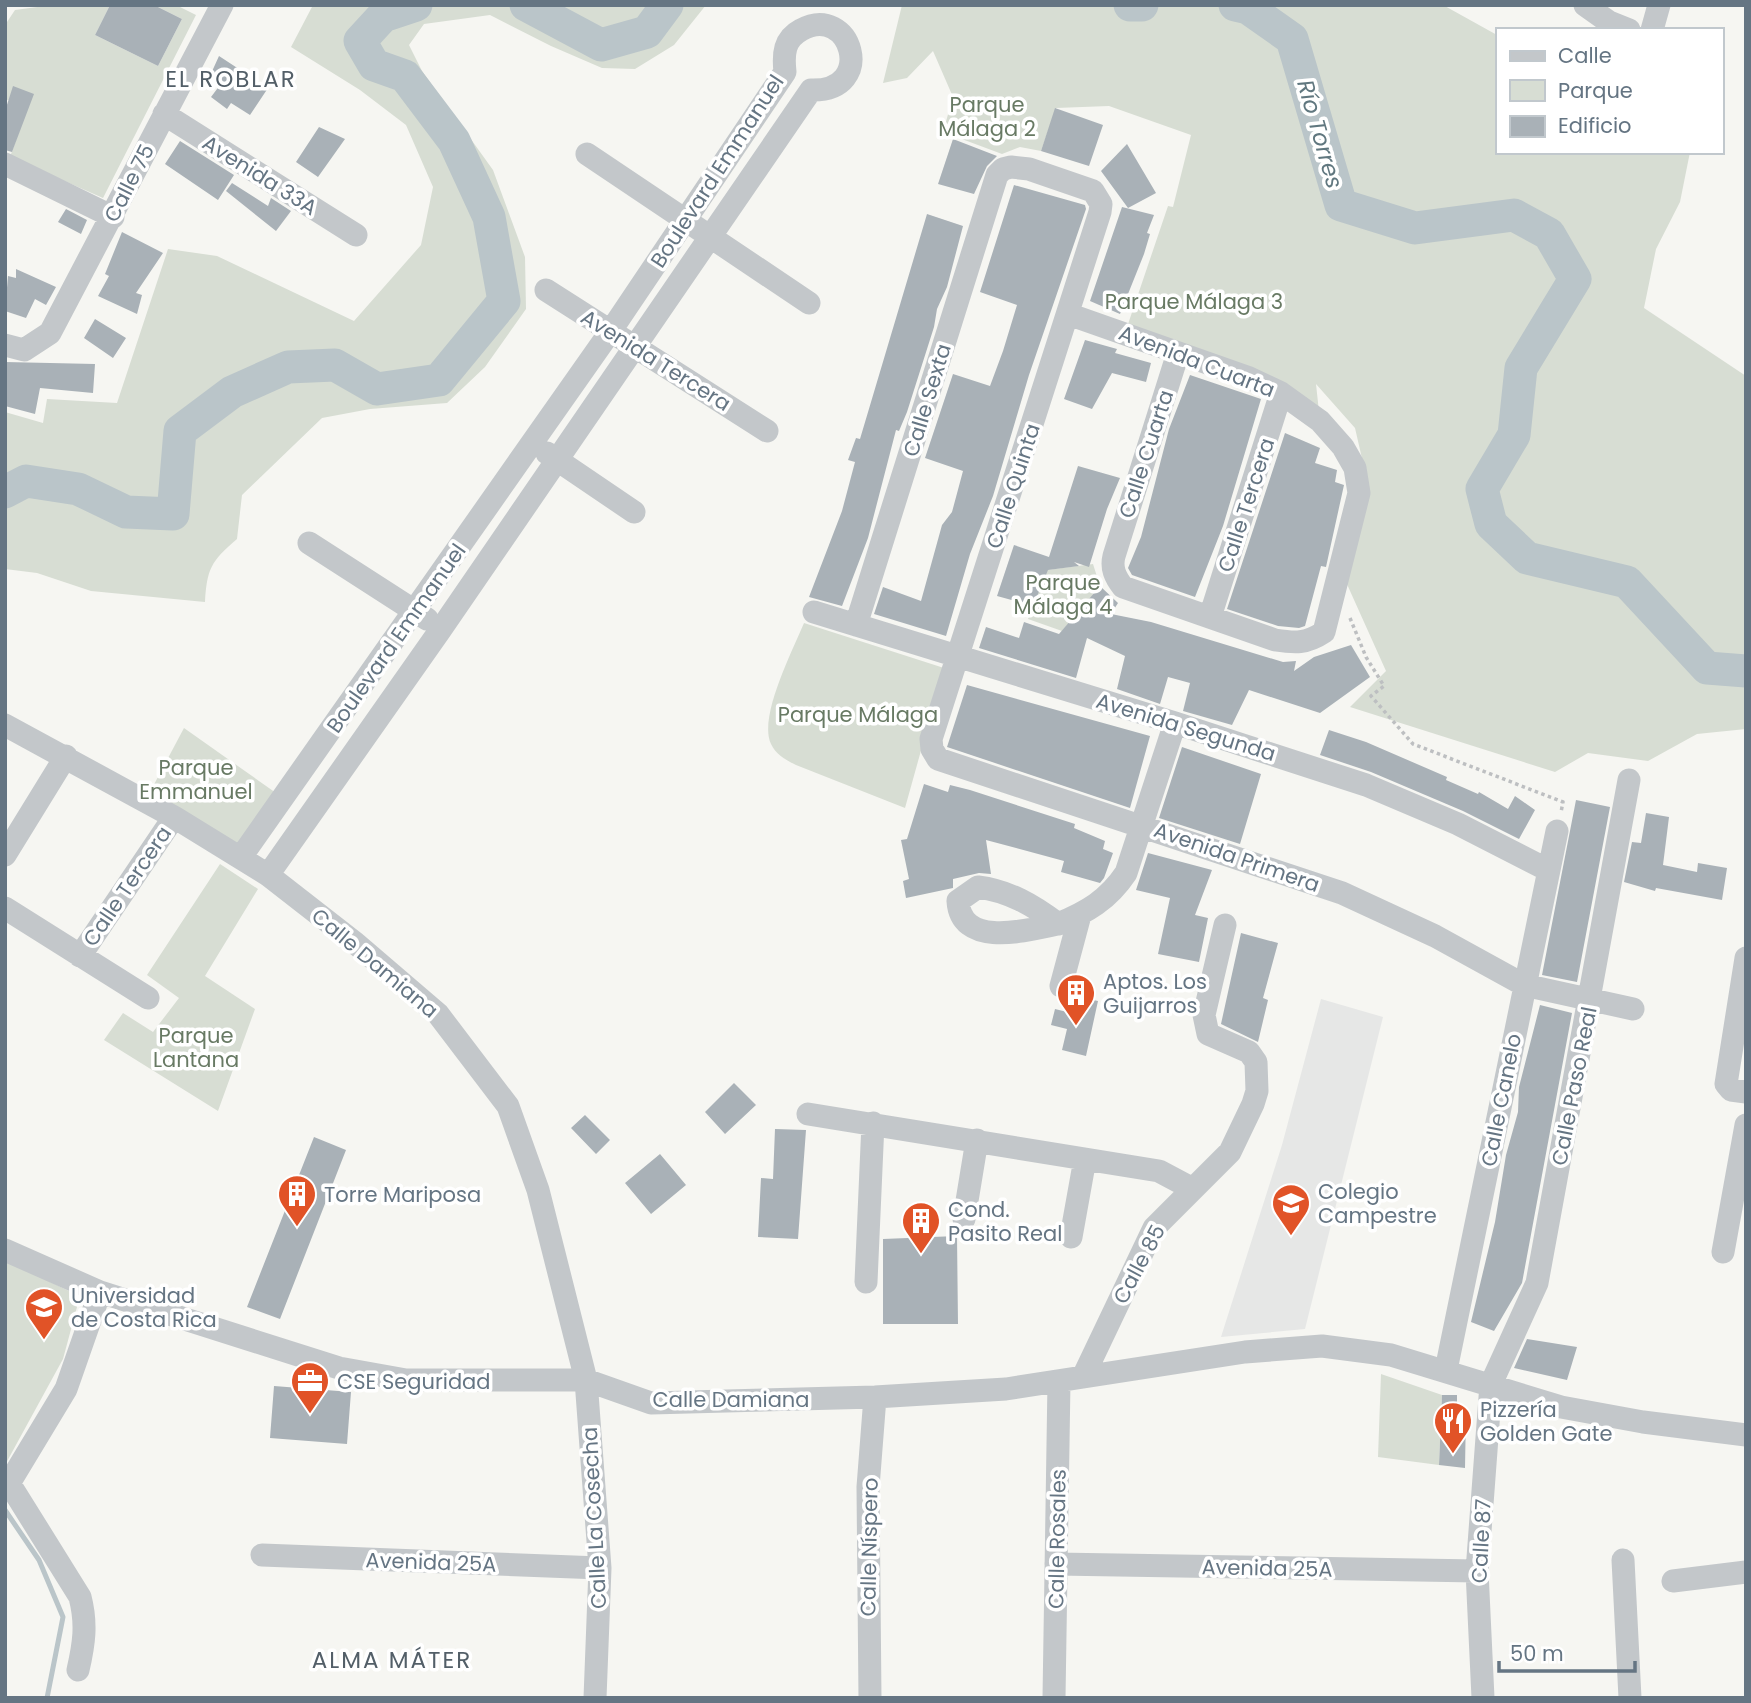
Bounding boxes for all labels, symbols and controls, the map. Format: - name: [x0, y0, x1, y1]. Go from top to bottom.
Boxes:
- legend: [1496, 28, 1723, 154]
- text: Calle: [1558, 41, 1612, 70]
- district label: EL ROBLAR: [165, 63, 297, 95]
- street label: Boulevard Emmanuel: [644, 69, 790, 273]
- water label: Río Torres: [1289, 76, 1351, 192]
- text: Parque: [1558, 76, 1633, 105]
- park label: Parque Málaga 2: [938, 90, 1036, 143]
- text: Edificio: [1558, 111, 1632, 140]
- street label: Avenida 33A: [197, 128, 323, 222]
- street label: Calle 75: [97, 139, 161, 227]
- park label: Parque Málaga 3: [1105, 287, 1283, 316]
- street label: Avenida Tercera: [576, 302, 736, 418]
- street label: Avenida Cuarta: [1115, 318, 1279, 404]
- street label: Calle Sexta: [896, 340, 958, 460]
- street label: Calle Cuarta: [1112, 386, 1180, 522]
- street label: Calle Quinta: [979, 420, 1047, 552]
- street label: Calle Tercera: [1211, 434, 1281, 576]
- street label: Boulevard Emmanuel: [320, 538, 472, 738]
- park label: Parque Málaga 4: [1014, 568, 1112, 621]
- street label: Avenida Segunda: [1093, 686, 1279, 768]
- park label: Parque Málaga: [778, 700, 938, 729]
- park label: Parque Emmanuel: [139, 753, 253, 806]
- street label: Avenida Primera: [1150, 815, 1324, 899]
- street label: Calle Tercera: [76, 820, 178, 952]
- street label: Calle Damiana: [306, 901, 444, 1025]
- place label: Aptos. Los Guijarros: [1103, 967, 1207, 1020]
- building icon: Aptos. Los Guijarros: [1055, 972, 1097, 1027]
- street label: Calle Paso Real: [1544, 1004, 1604, 1168]
- park label: Parque Lantana: [153, 1021, 239, 1074]
- street label: Calle Canelo: [1474, 1031, 1528, 1169]
- building icon: Torre Mariposa: [276, 1173, 318, 1228]
- place label: Colegio Campestre: [1318, 1177, 1437, 1230]
- place label: Torre Mariposa: [324, 1180, 481, 1209]
- school or university icon: Colegio Campestre: [1270, 1182, 1312, 1237]
- place label: Cond. Pasito Real: [948, 1195, 1062, 1248]
- building icon: Cond. Pasito Real: [900, 1200, 942, 1255]
- street label: Calle 85: [1106, 1219, 1172, 1309]
- place label: Universidad de Costa Rica: [71, 1281, 217, 1334]
- school or university icon: Universidad de Costa Rica: [23, 1286, 65, 1341]
- office icon: CSE Seguridad: [289, 1360, 331, 1415]
- place label: CSE Seguridad: [337, 1367, 491, 1396]
- street label: Calle Damiana: [652, 1385, 810, 1414]
- place label: Pizzería Golden Gate: [1480, 1395, 1612, 1448]
- restaurant icon: Pizzería Golden Gate: [1432, 1400, 1474, 1455]
- street label: Calle La Cosecha: [575, 1426, 613, 1610]
- street label: Calle Rosales: [1041, 1469, 1073, 1609]
- street label: Calle Níspero: [853, 1477, 885, 1617]
- street label: Calle 87: [1464, 1498, 1498, 1584]
- street label: Avenida 25A: [365, 1545, 497, 1579]
- street label: Avenida 25A: [1201, 1552, 1333, 1584]
- scale bar: [1499, 1630, 1636, 1674]
- text: 50 m: [1510, 1639, 1564, 1668]
- district label: ALMA MÁTER: [312, 1644, 472, 1676]

